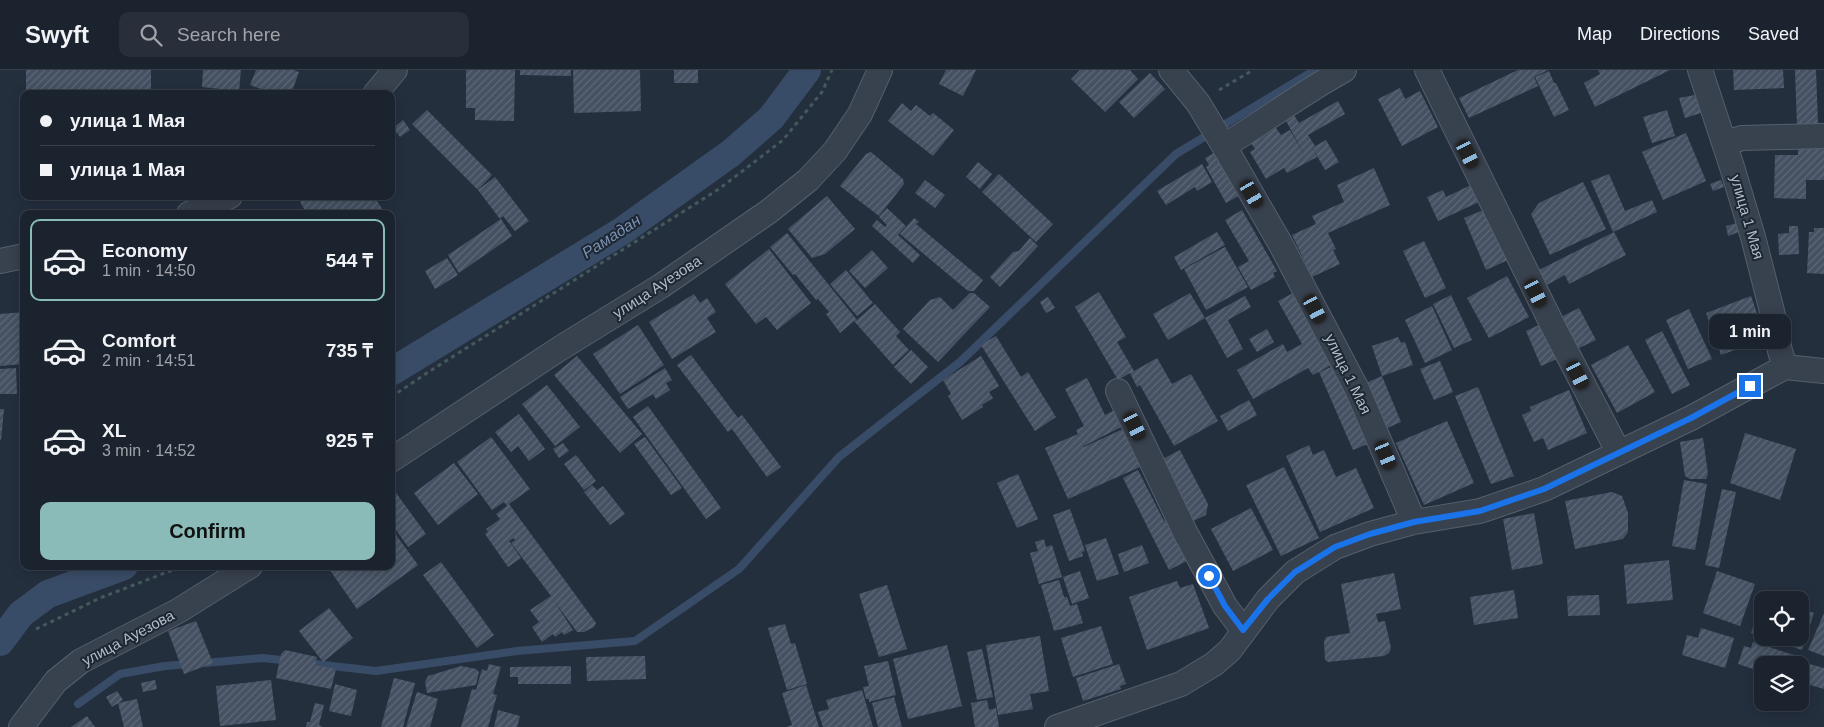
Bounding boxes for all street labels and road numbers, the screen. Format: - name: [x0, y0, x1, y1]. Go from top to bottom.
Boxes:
- street label: улица 1 Мая: [1727, 173, 1768, 261]
- street label: улица Ауезова: [609, 251, 705, 321]
- street label: улица 1 Мая: [1322, 331, 1375, 417]
- street label: улица Ауезова: [79, 606, 177, 669]

